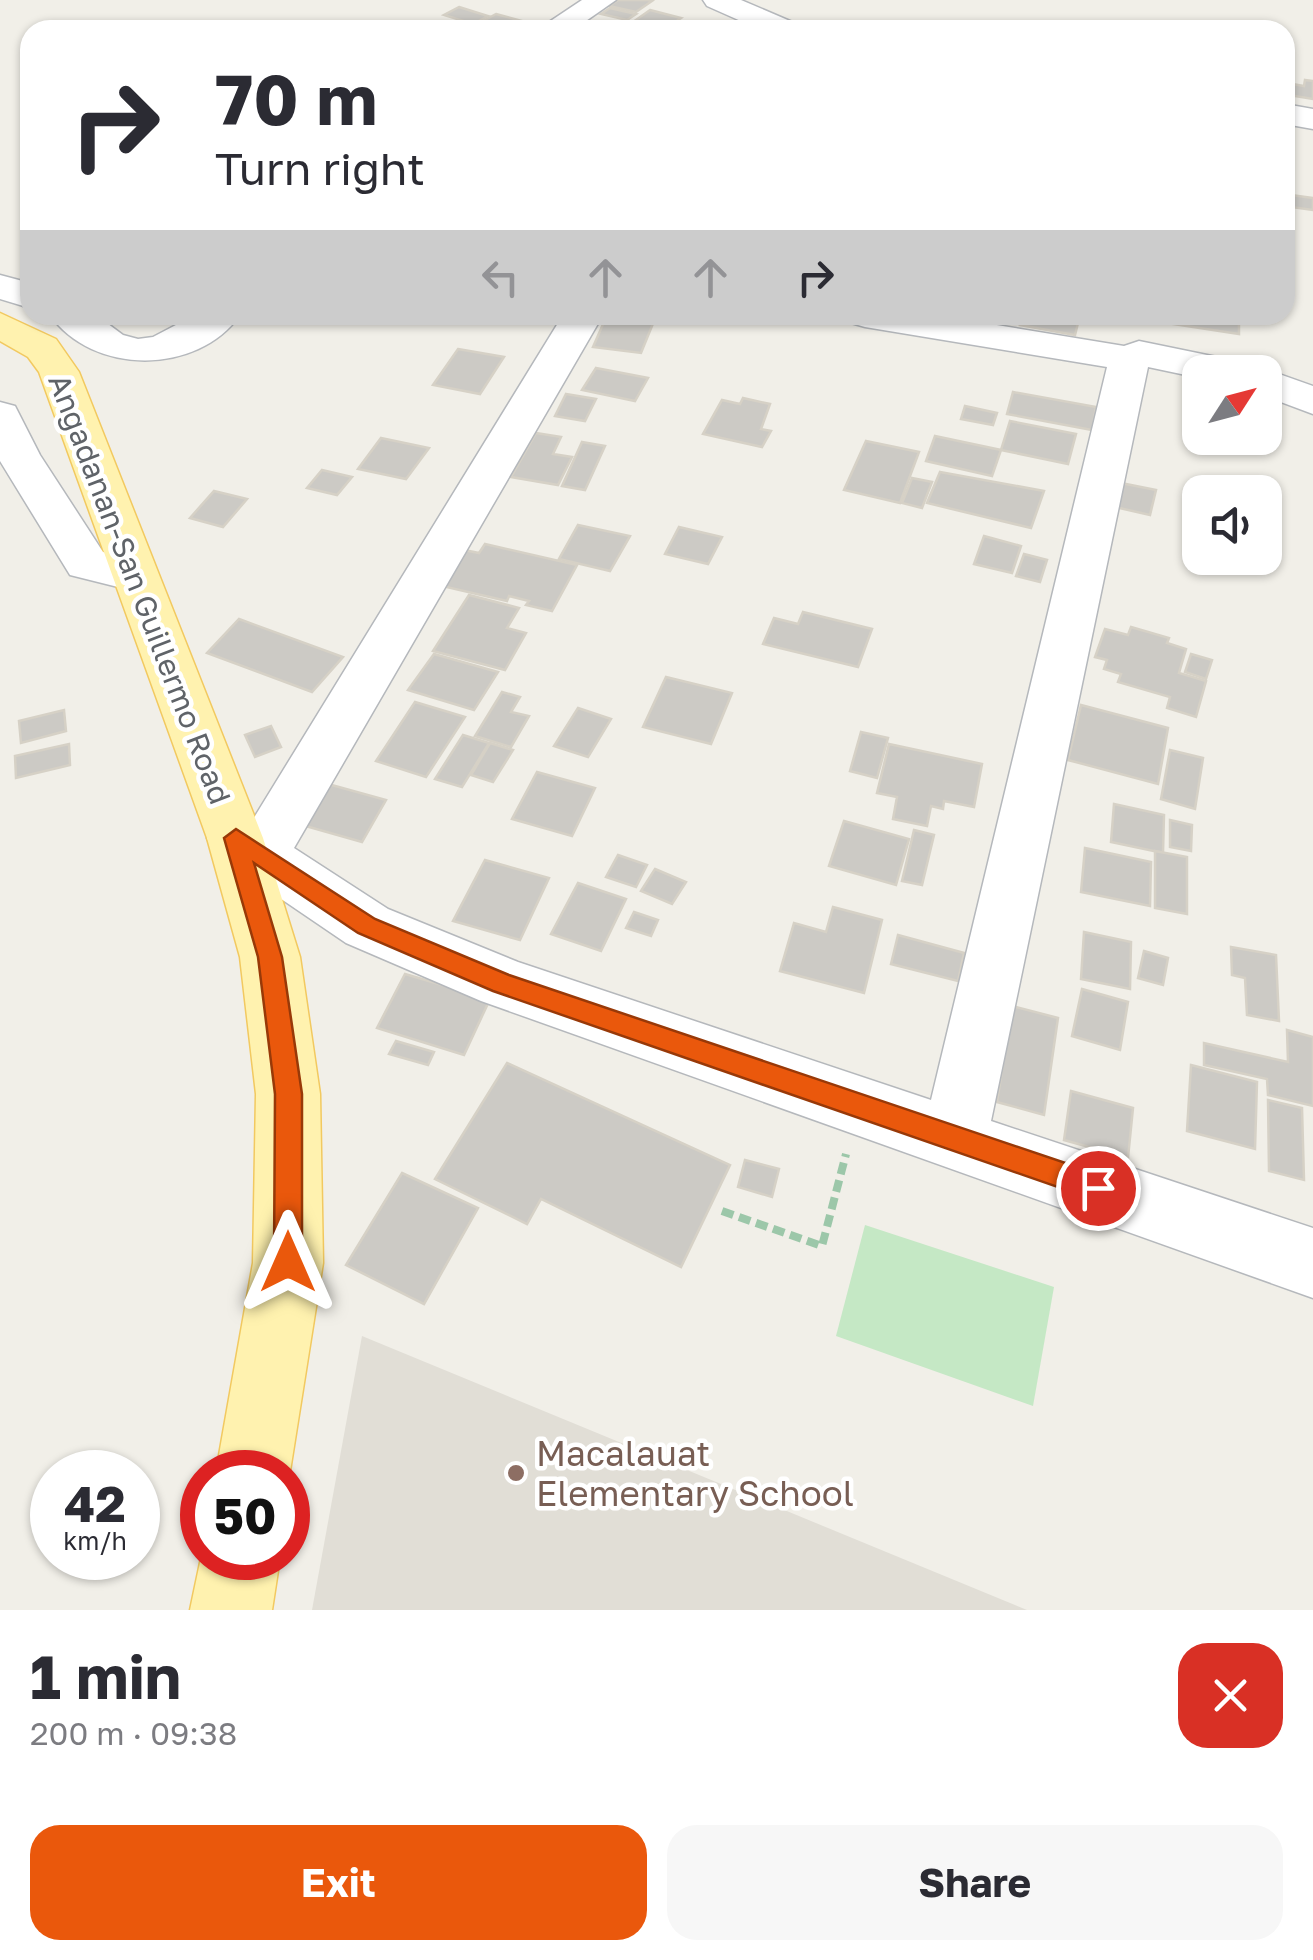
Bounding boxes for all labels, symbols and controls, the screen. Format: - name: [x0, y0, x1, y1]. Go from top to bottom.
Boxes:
- text: 70 m: [215, 56, 377, 140]
- icon: right: [50, 60, 180, 190]
- text: Turn right: [215, 141, 425, 195]
- icon: left: [473, 250, 528, 305]
- icon: ahead: [578, 250, 633, 305]
- icon: ahead: [683, 250, 738, 305]
- icon: right: [788, 250, 843, 305]
- north arrow: [1182, 355, 1282, 455]
- map controls: [1182, 355, 1282, 575]
- street label: Angadanan-San Guillermo Road: [41, 369, 239, 809]
- button: sound: [1182, 475, 1282, 575]
- pin: [1056, 1146, 1141, 1231]
- icon: arrive: [1071, 1161, 1126, 1216]
- position arrow: [236, 1210, 340, 1314]
- place label: Macalauat Elementary School: [536, 1432, 854, 1514]
- speed limit sign: 50: [180, 1450, 310, 1580]
- marker: Macalauat Elementary School: [505, 1462, 527, 1484]
- text: 42: [64, 1473, 126, 1533]
- text: km/h: [63, 1525, 127, 1556]
- text: 1 min: [30, 1640, 181, 1712]
- button: close: [1178, 1643, 1283, 1748]
- text: 200 m · 09:38: [30, 1714, 237, 1752]
- button: Exit: [30, 1825, 647, 1940]
- button: Share: [667, 1825, 1283, 1940]

